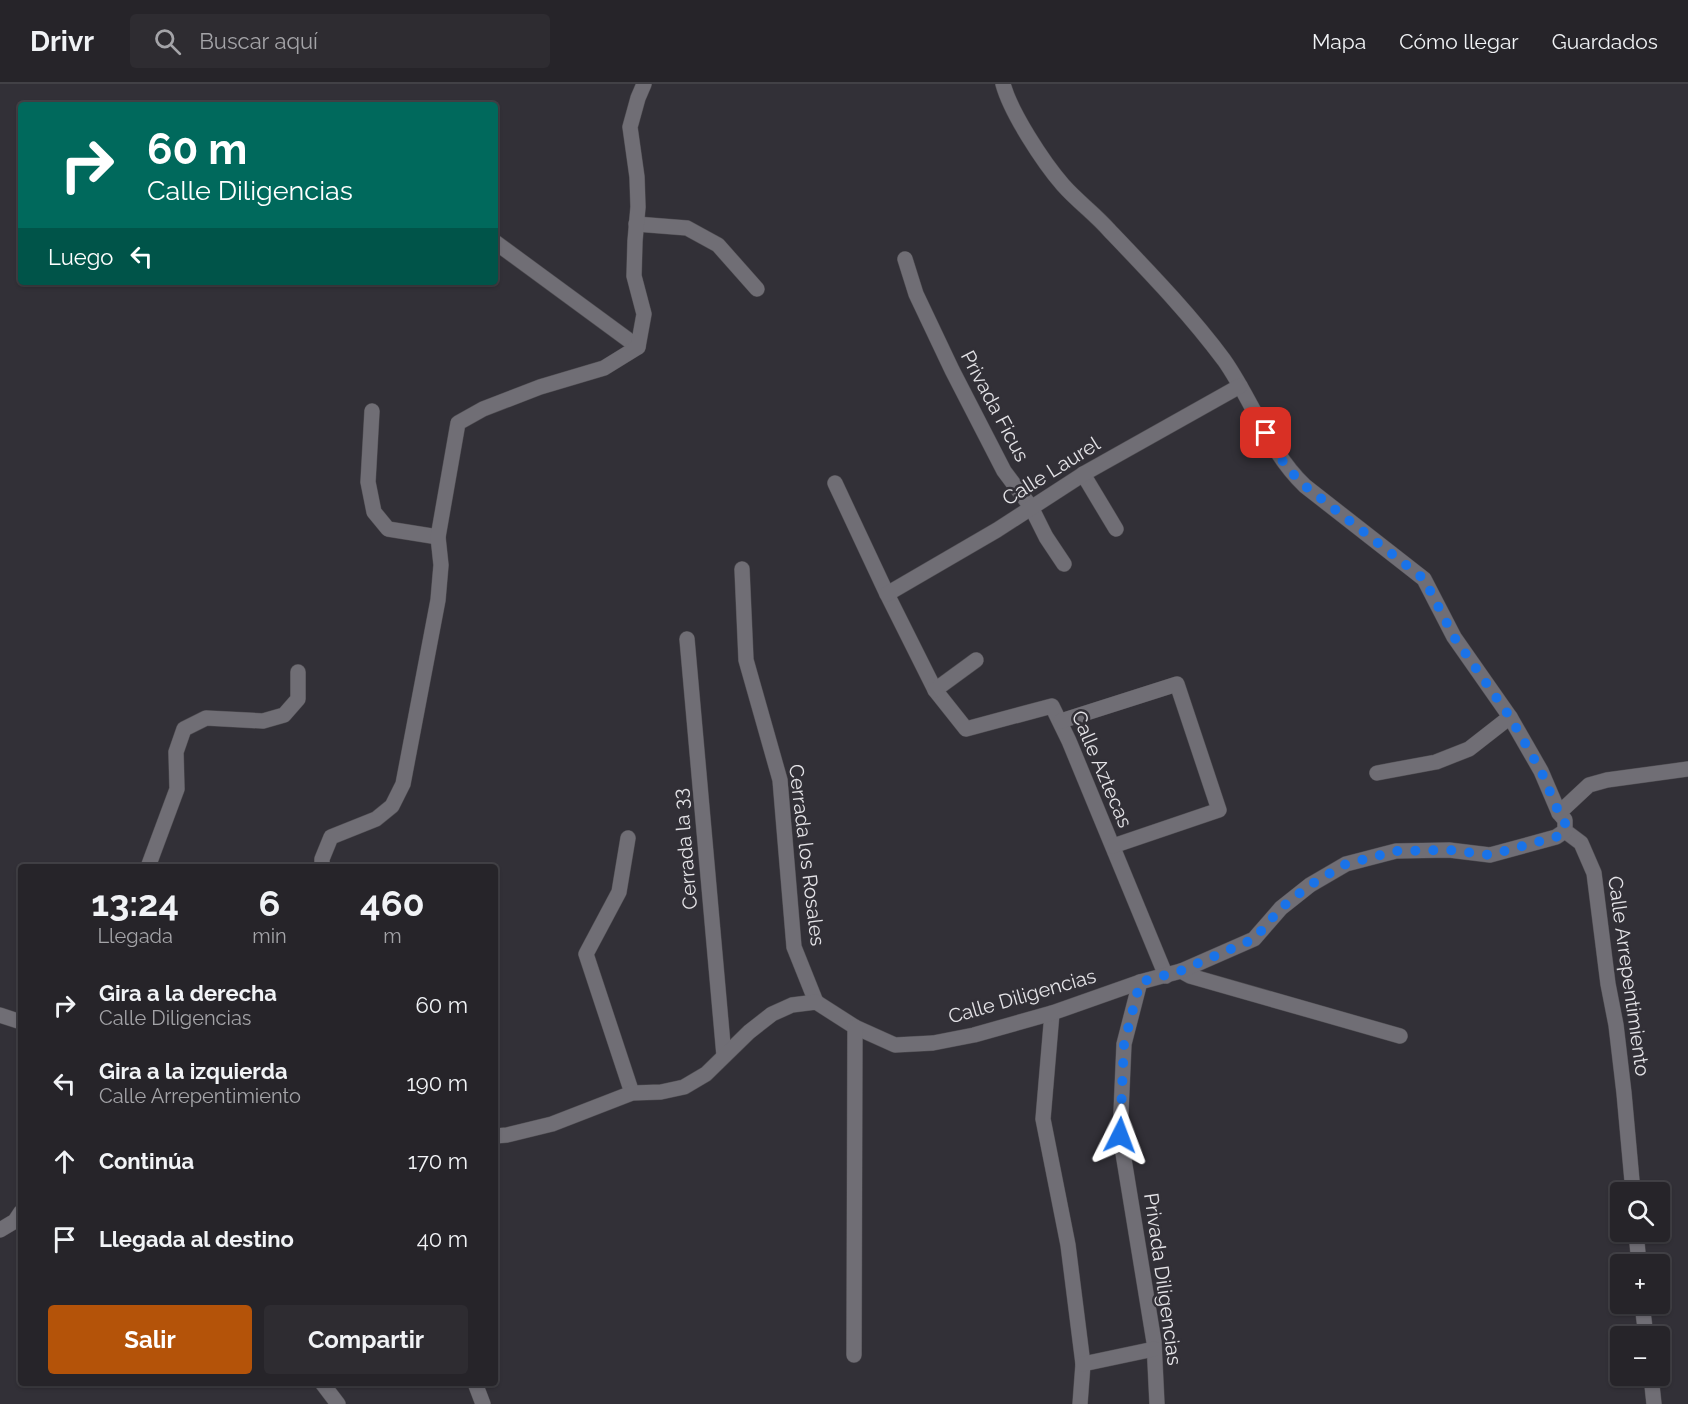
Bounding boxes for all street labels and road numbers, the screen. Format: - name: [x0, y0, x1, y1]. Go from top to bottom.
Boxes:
- street label: Privada Ficus: [956, 346, 1034, 466]
- street label: Calle Laurel: [998, 431, 1105, 511]
- street label: Calle Aztecas: [1067, 707, 1137, 831]
- street label: Cerrada los Rosales: [784, 763, 830, 947]
- street label: Cerrada la 33: [668, 787, 702, 911]
- street label: Calle Arrepentimiento: [1603, 874, 1655, 1078]
- street label: Calle Diligencias: [945, 963, 1099, 1029]
- street label: Privada Diligencias: [1139, 1191, 1187, 1367]

